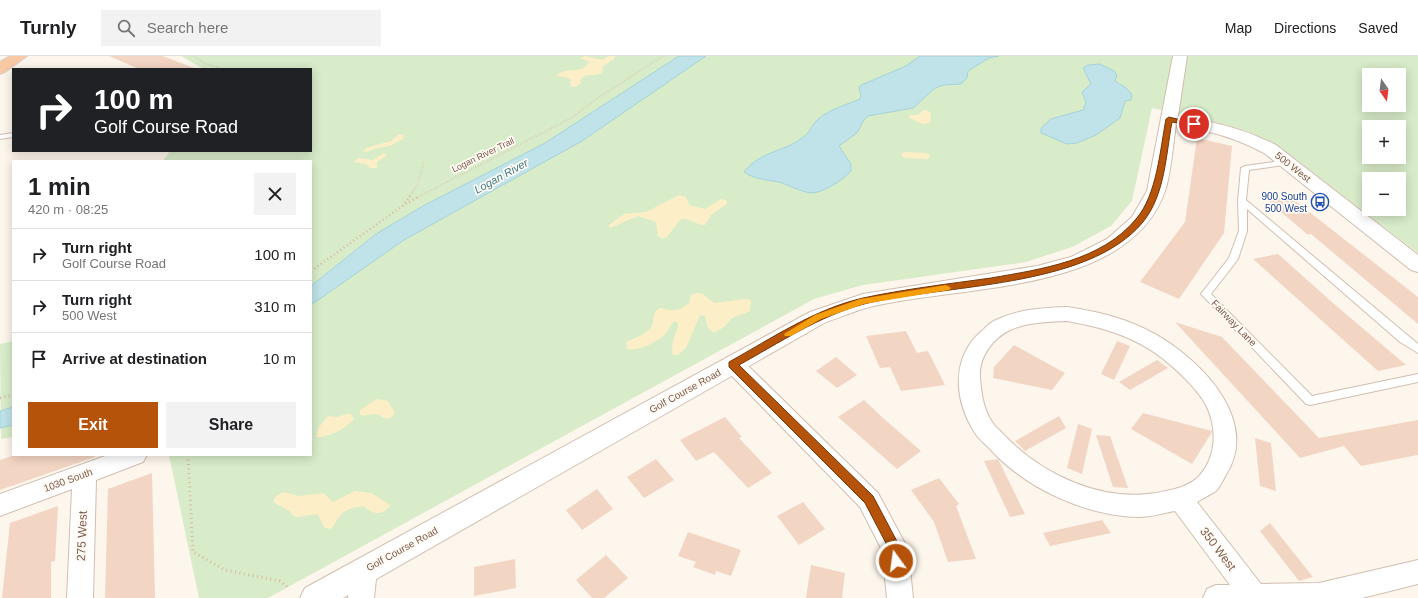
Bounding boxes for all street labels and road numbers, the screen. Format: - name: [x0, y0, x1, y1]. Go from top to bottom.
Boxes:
- street label: Logan River Trail: [450, 135, 516, 175]
- street label: 500 West: [1273, 150, 1313, 184]
- street label: Fairway Lane: [1209, 298, 1259, 349]
- street label: Golf Course Road: [647, 367, 723, 415]
- street label: 1030 South: [42, 466, 94, 494]
- street label: 275 West: [74, 510, 90, 561]
- street label: Golf Course Road: [364, 525, 440, 573]
- street label: 350 West: [1197, 525, 1239, 574]

